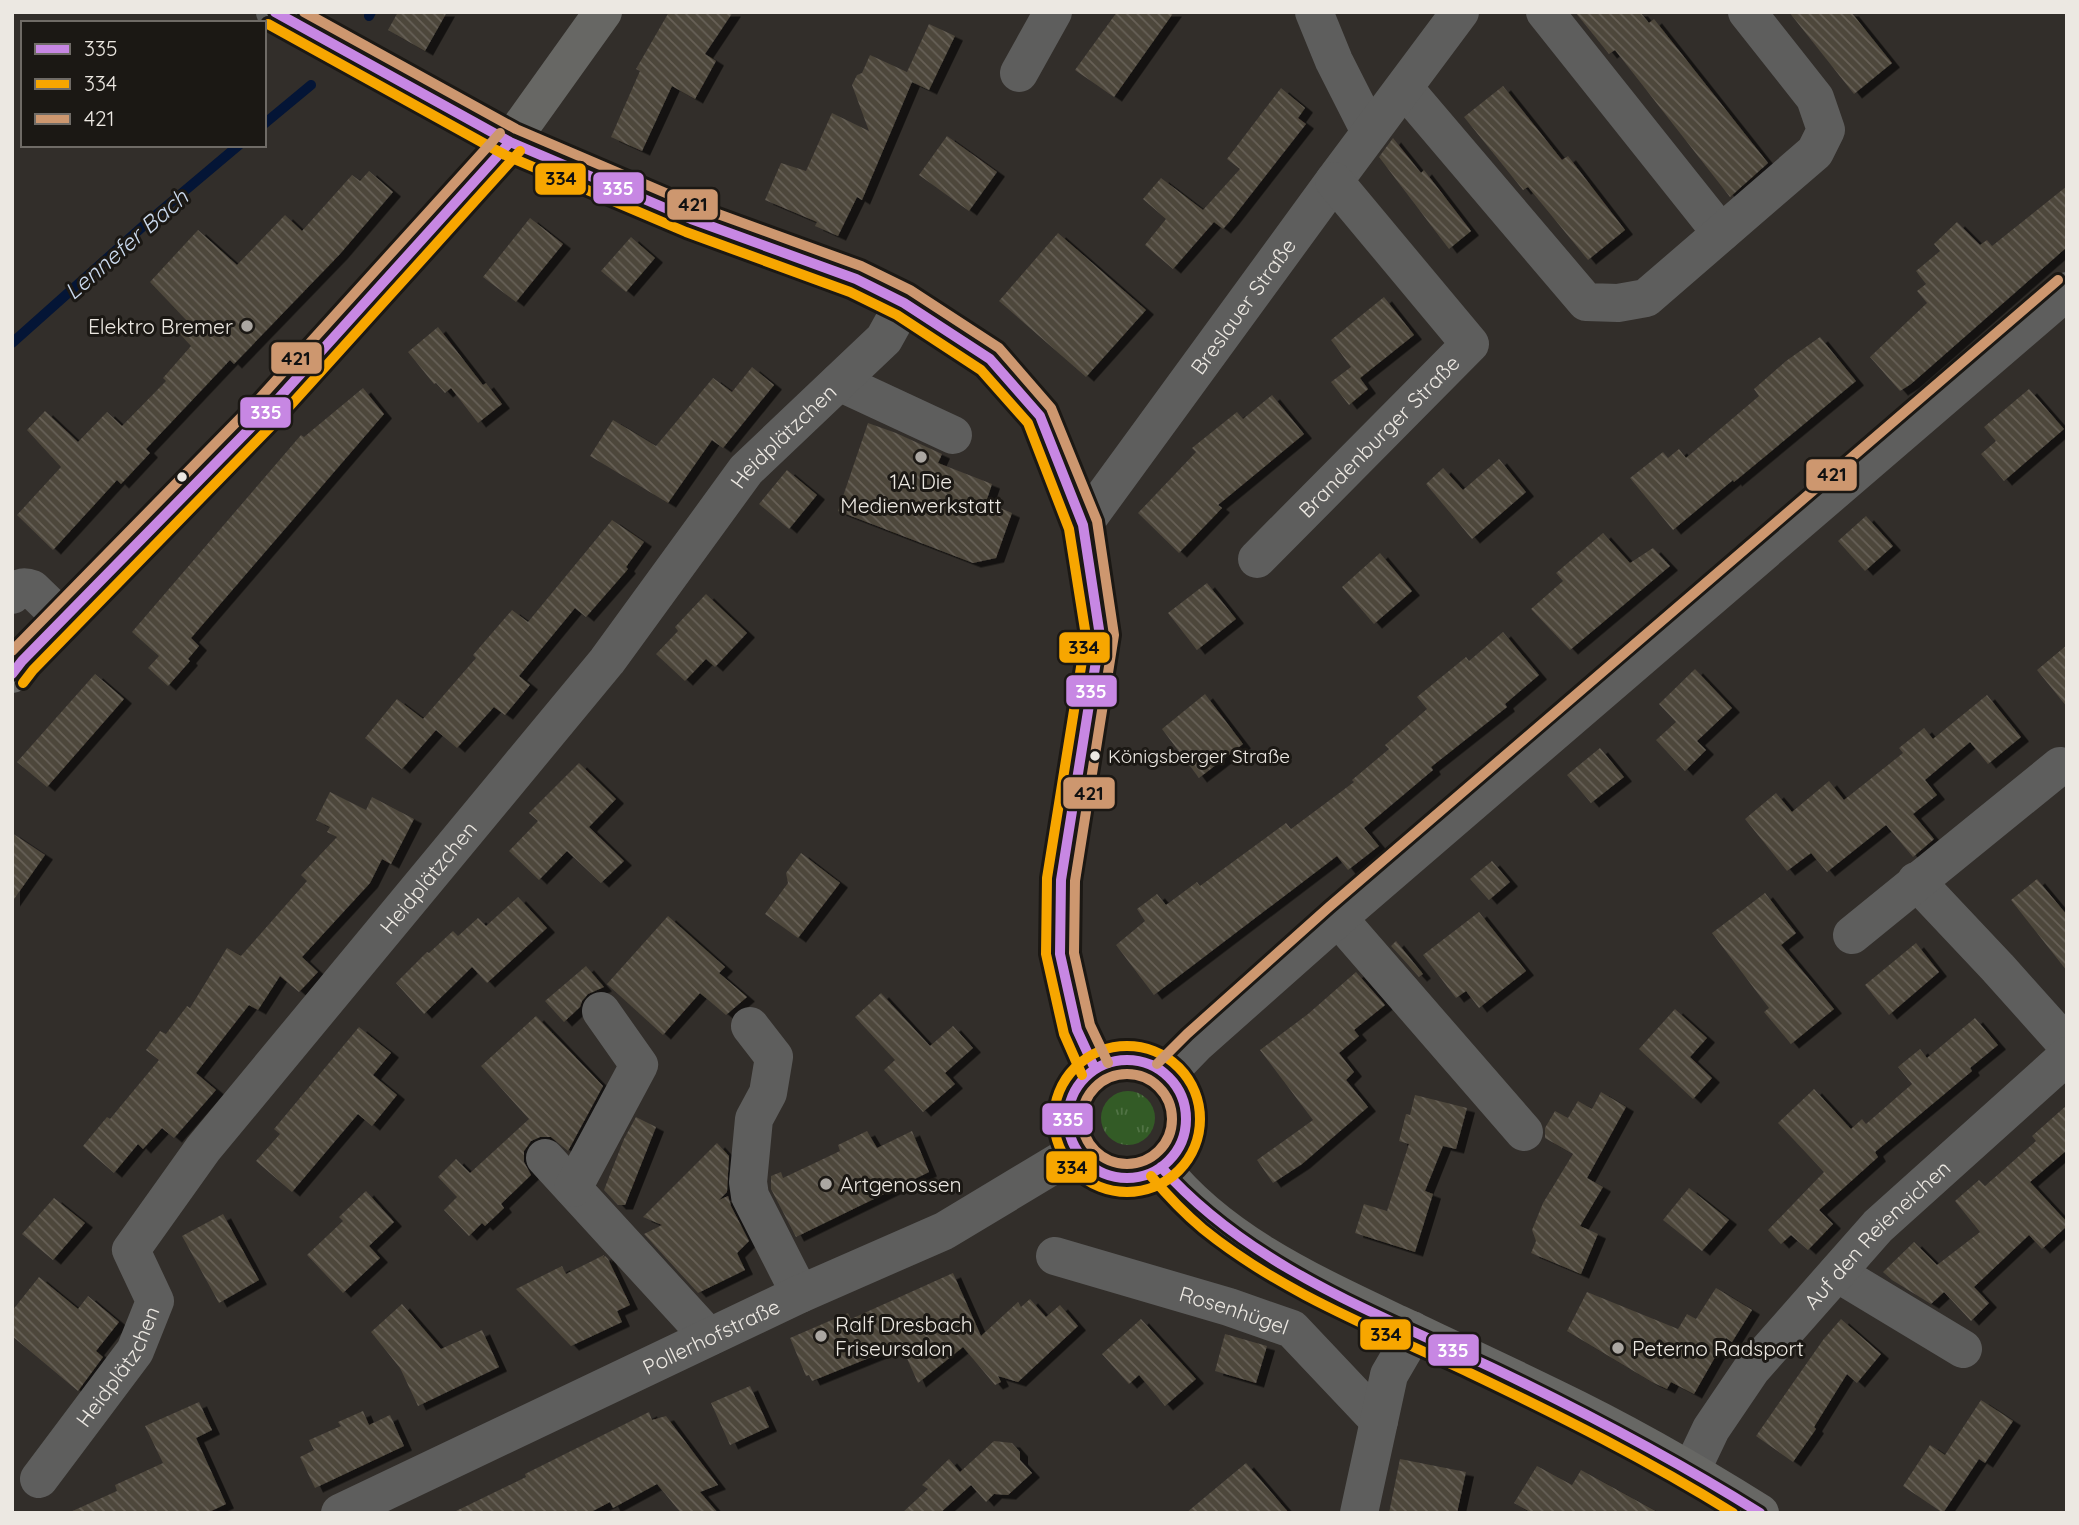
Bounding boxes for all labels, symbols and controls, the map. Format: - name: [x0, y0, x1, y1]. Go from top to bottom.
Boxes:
- legend: [21, 21, 266, 147]
- text: 335: [84, 35, 117, 61]
- text: 334: [84, 70, 117, 96]
- text: 421: [84, 105, 114, 131]
- line badge: 334: [534, 162, 587, 196]
- text: 334: [545, 166, 577, 190]
- line badge: 335: [592, 171, 645, 205]
- text: 335: [602, 176, 634, 200]
- water label: Lennefer Bach: [58, 182, 194, 306]
- line badge: 421: [666, 188, 719, 221]
- text: 421: [678, 192, 708, 216]
- street label: Breslauer Straße: [1184, 233, 1301, 379]
- place label: Elektro Bremer: [88, 313, 233, 339]
- marker: Elektro Bremer: [239, 318, 255, 334]
- line badge: 421: [270, 341, 323, 375]
- text: 421: [281, 346, 311, 370]
- street label: Brandenburger Straße: [1293, 349, 1465, 523]
- street label: Heidplätzchen: [724, 379, 841, 493]
- line badge: 335: [239, 396, 292, 429]
- text: 335: [250, 400, 282, 424]
- marker: 1A! Die Medienwerkstatt: [913, 449, 929, 465]
- line badge: 421: [1805, 458, 1858, 492]
- text: 421: [1817, 462, 1847, 486]
- place label: 1A! Die Medienwerkstatt: [840, 468, 1002, 518]
- unlabelled marker: [175, 470, 189, 484]
- line badge: 334: [1058, 631, 1111, 664]
- text: 334: [1068, 635, 1100, 659]
- line badge: 335: [1065, 674, 1118, 708]
- text: 335: [1075, 679, 1107, 703]
- place label: Königsberger Straße: [1108, 744, 1290, 768]
- marker: Königsberger Straße: [1088, 749, 1102, 763]
- line badge: 421: [1062, 776, 1116, 810]
- text: 421: [1074, 781, 1104, 805]
- street label: Heidplätzchen: [374, 816, 482, 939]
- line badge: 335: [1041, 1102, 1094, 1136]
- text: 335: [1052, 1107, 1084, 1131]
- line badge: 334: [1045, 1150, 1098, 1184]
- street label: Auf den Reieneichen: [1798, 1154, 1956, 1314]
- text: 334: [1056, 1155, 1088, 1179]
- place label: Artgenossen: [840, 1171, 962, 1197]
- marker: Artgenossen: [818, 1176, 834, 1192]
- street label: Rosenhügel: [1176, 1280, 1292, 1340]
- street label: Pollerhofstraße: [638, 1293, 784, 1380]
- street label: Heidplätzchen: [70, 1302, 165, 1432]
- place label: Ralf Dresbach Friseursalon: [835, 1311, 973, 1361]
- line badge: 334: [1359, 1318, 1412, 1351]
- text: 334: [1370, 1322, 1402, 1346]
- marker: Ralf Dresbach Friseursalon: [813, 1328, 829, 1344]
- line badge: 335: [1427, 1333, 1480, 1367]
- place label: Peterno Radsport: [1632, 1335, 1804, 1361]
- text: 335: [1437, 1338, 1469, 1362]
- marker: Peterno Radsport: [1610, 1340, 1626, 1356]

